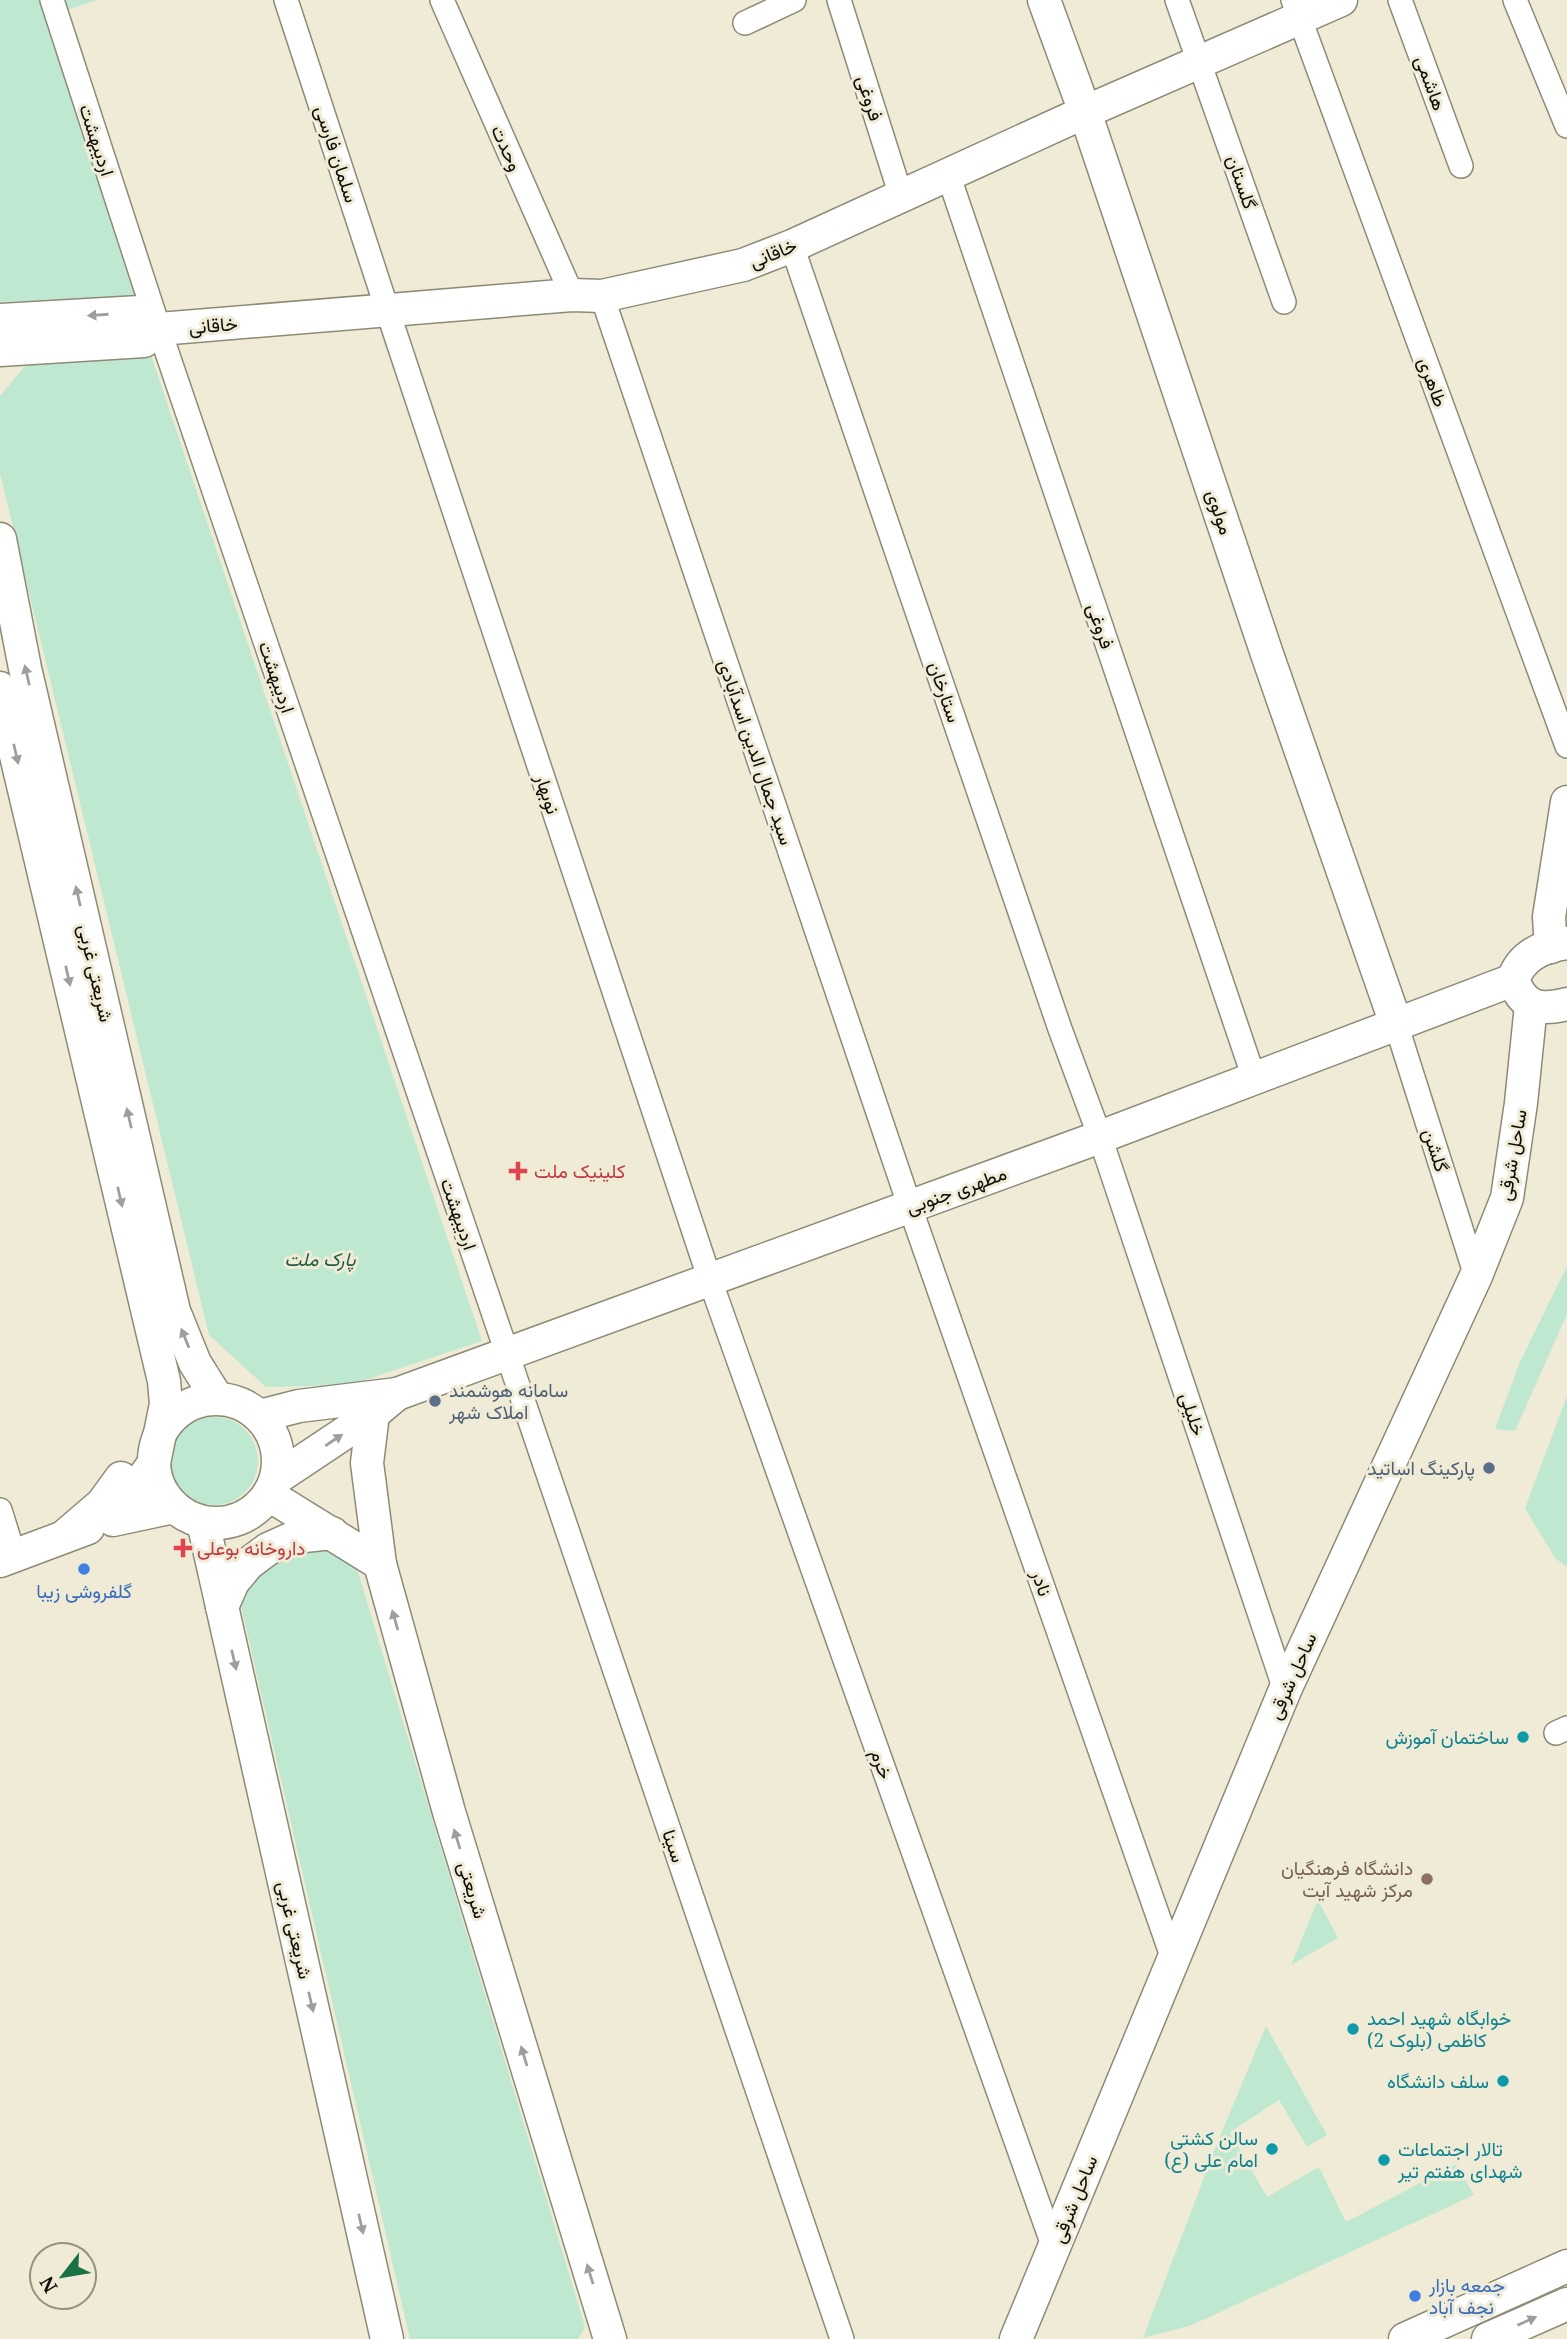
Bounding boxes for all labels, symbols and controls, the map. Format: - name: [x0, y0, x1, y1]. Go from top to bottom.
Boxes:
- street label: هاشمی: [1409, 52, 1453, 114]
- street label: فروغی: [850, 72, 890, 124]
- street label: اردیبهشت: [73, 101, 121, 179]
- street label: سلمان فارسی: [309, 102, 365, 206]
- street label: وحدت: [485, 121, 529, 175]
- street label: گلستان: [1221, 151, 1263, 213]
- street label: خاقانی: [745, 232, 801, 274]
- one-way arrow: [86, 310, 108, 321]
- street label: خاقانی: [187, 310, 239, 340]
- street label: طاهری: [1412, 353, 1454, 411]
- street label: مولوی: [1200, 486, 1240, 538]
- street label: فروغی: [1081, 600, 1121, 652]
- street label: اردیبهشت: [253, 638, 301, 716]
- street label: سید جمال الدین اسدآبادی: [712, 656, 800, 848]
- street label: ستارخان: [922, 658, 968, 726]
- one-way arrow: [21, 664, 32, 686]
- one-way arrow: [10, 743, 21, 765]
- street label: نوبهار: [529, 770, 567, 817]
- one-way arrow: [73, 885, 84, 907]
- street label: شریعتی غربی: [72, 922, 120, 1024]
- one-way arrow: [63, 965, 74, 987]
- one-way arrow: [124, 1107, 135, 1129]
- street label: ساحل شرقی: [1491, 1107, 1533, 1203]
- street label: گلشن: [1417, 1125, 1455, 1175]
- place label: کلینیک ملت: [534, 1158, 625, 1184]
- street label: مطهری جنوبی: [902, 1160, 1010, 1220]
- marker: کلینیک ملت: [508, 1161, 528, 1181]
- street label: اردیبهشت: [435, 1175, 483, 1253]
- one-way arrow: [115, 1186, 126, 1208]
- park label: پارک ملت: [284, 1246, 357, 1273]
- one-way arrow: [179, 1328, 190, 1349]
- place label: سامانه هوشمند املاک شهر: [448, 1377, 568, 1425]
- street label: خلیلی: [1174, 1389, 1212, 1439]
- marker: سامانه هوشمند املاک شهر: [427, 1393, 443, 1409]
- one-way arrow: [325, 1433, 343, 1447]
- place label: پارکینگ اساتید: [1368, 1455, 1475, 1482]
- marker: پارکینگ اساتید: [1481, 1460, 1497, 1476]
- place label: داروخانه بوعلی: [197, 1535, 305, 1561]
- marker: داروخانه بوعلی: [175, 1540, 191, 1556]
- marker: گلفروشی زیبا: [76, 1561, 92, 1577]
- street label: نادر: [1025, 1566, 1059, 1600]
- place label: گلفروشی زیبا: [36, 1578, 132, 1604]
- one-way arrow: [390, 1609, 400, 1630]
- street label: ساحل شرقی: [1261, 1628, 1323, 1723]
- one-way arrow: [229, 1649, 240, 1671]
- place label: ساختمان آموزش: [1385, 1724, 1509, 1750]
- marker: ساختمان آموزش: [1515, 1729, 1531, 1745]
- street label: خرم: [865, 1746, 899, 1782]
- street label: سینا: [656, 1826, 692, 1866]
- one-way arrow: [451, 1828, 462, 1849]
- place label: دانشگاه فرهنگیان مرکز شهید آیت: [1281, 1855, 1413, 1903]
- street label: شریعتی: [452, 1858, 494, 1922]
- marker: دانشگاه فرهنگیان مرکز شهید آیت: [1419, 1871, 1435, 1887]
- street label: شریعتی غربی: [271, 1879, 319, 1981]
- one-way arrow: [306, 1991, 317, 2013]
- place label: خوابگاه شهید احمد کاظمی (بلوک 2): [1367, 2005, 1511, 2053]
- marker: خوابگاه شهید احمد کاظمی (بلوک 2): [1345, 2021, 1361, 2037]
- one-way arrow: [518, 2046, 528, 2067]
- place label: سلف دانشگاه: [1387, 2068, 1489, 2094]
- marker: سلف دانشگاه: [1495, 2073, 1511, 2089]
- place label: سالن کشتی امام علی (ع): [1164, 2125, 1258, 2173]
- place label: تالار اجتماعات شهدای هفتم تیر: [1397, 2136, 1522, 2184]
- marker: سالن کشتی امام علی (ع): [1264, 2141, 1280, 2157]
- street label: ساحل شرقی: [1045, 2151, 1103, 2247]
- marker: تالار اجتماعات شهدای هفتم تیر: [1376, 2152, 1392, 2168]
- one-way arrow: [355, 2213, 366, 2235]
- north arrow: [28, 2241, 98, 2311]
- one-way arrow: [585, 2263, 595, 2284]
- text: N: [33, 2272, 63, 2298]
- place label: جمعه بازار نجف آباد: [1428, 2272, 1505, 2320]
- marker: جمعه بازار نجف آباد: [1407, 2288, 1423, 2304]
- one-way arrow: [1517, 2315, 1537, 2327]

